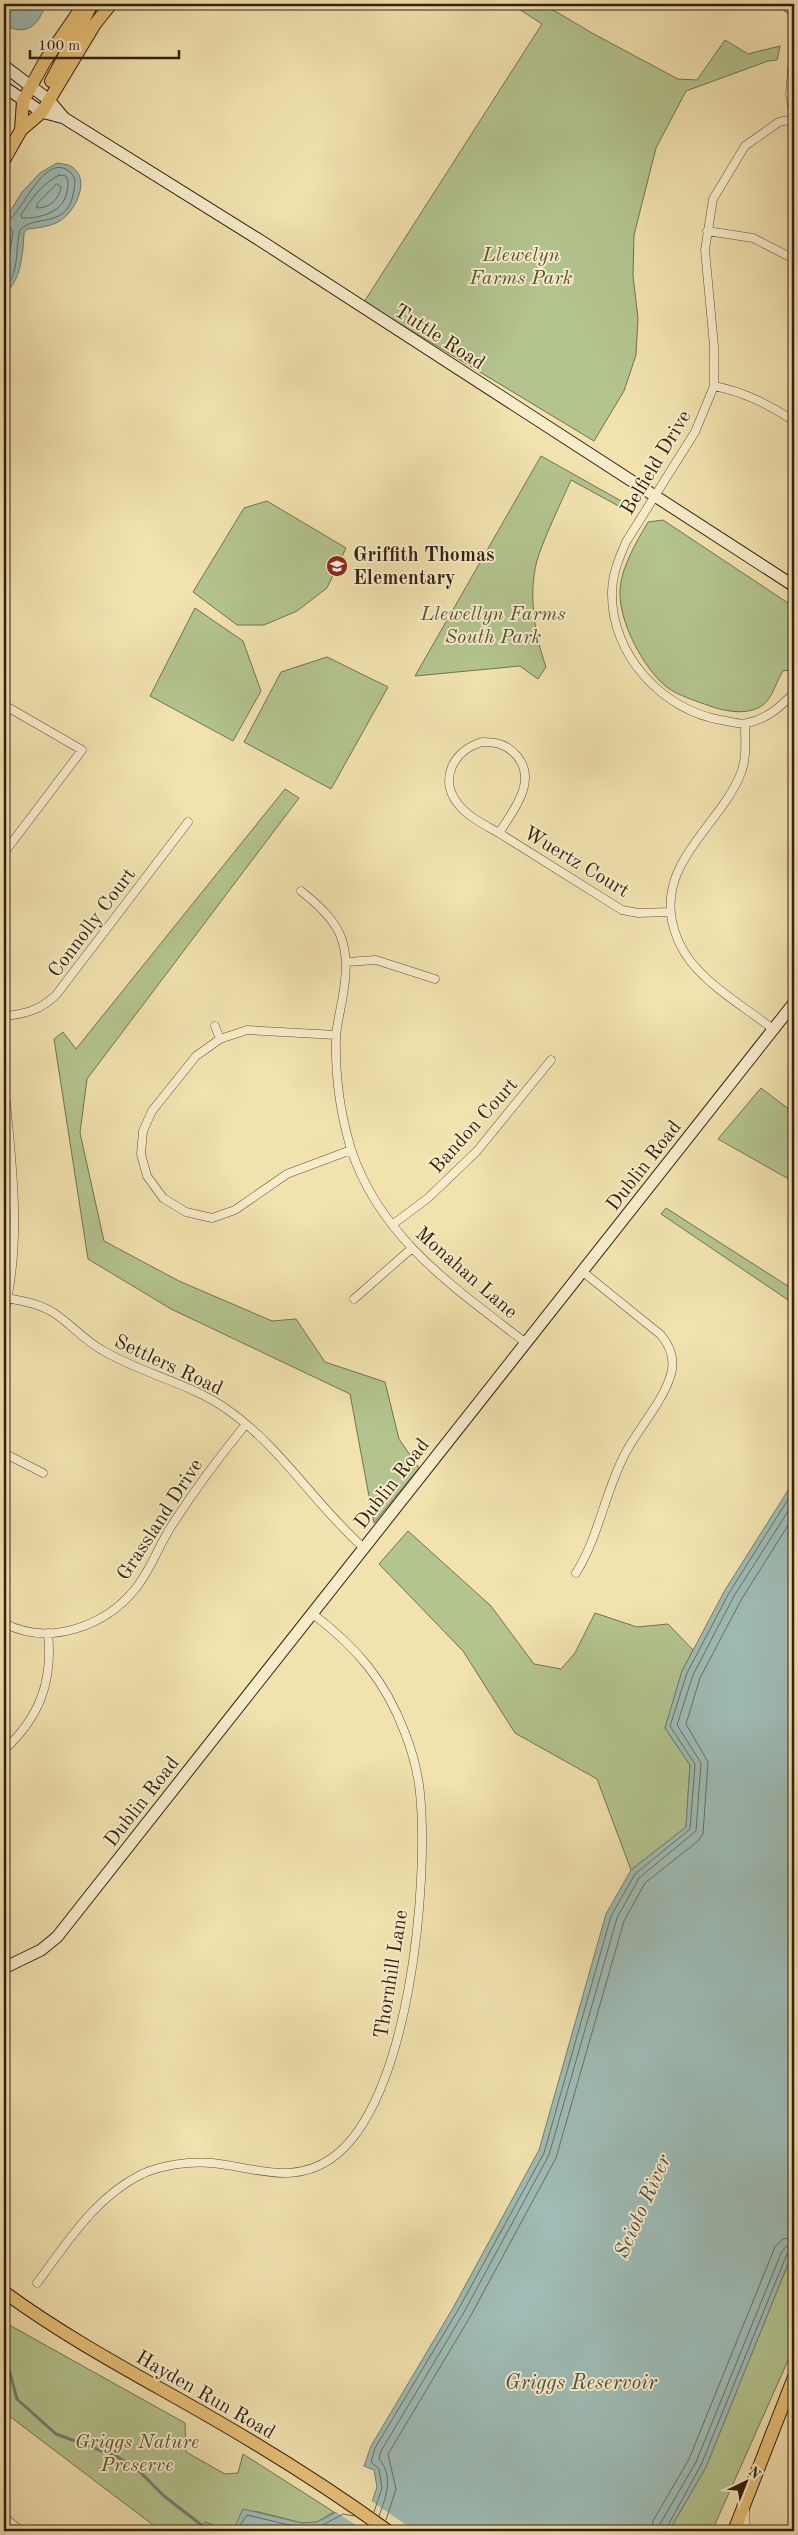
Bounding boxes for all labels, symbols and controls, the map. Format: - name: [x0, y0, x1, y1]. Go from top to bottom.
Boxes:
- scale bar: [30, 28, 179, 60]
- text: 100 m: [38, 39, 80, 54]
- park label: Llewelyn Farms Park: [468, 246, 573, 289]
- street label: Tuttle Road: [390, 301, 488, 374]
- street label: Belfield Drive: [618, 407, 696, 519]
- place label: Griffith Thomas Elementary: [353, 546, 495, 589]
- school or university icon: Griffith Thomas Elementary: [325, 554, 349, 578]
- park label: Llewellyn Farms South Park: [419, 605, 566, 648]
- street label: Wuertz Court: [520, 823, 632, 902]
- street label: Connolly Court: [45, 865, 140, 982]
- street label: Bandon Court: [427, 1075, 522, 1178]
- street label: Dublin Road: [603, 1117, 686, 1215]
- street label: Monahan Lane: [411, 1224, 520, 1323]
- street label: Settlers Road: [111, 1332, 226, 1400]
- street label: Dublin Road: [351, 1435, 434, 1533]
- street label: Grassland Drive: [114, 1456, 207, 1584]
- street label: Dublin Road: [101, 1753, 184, 1851]
- street label: Thornhill Lane: [372, 1909, 412, 2040]
- water label: Scioto River: [611, 2151, 676, 2261]
- street label: Hayden Run Road: [132, 2348, 278, 2444]
- water label: Griggs Reservoir: [505, 2373, 658, 2394]
- park label: Griggs Nature Preserve: [75, 2433, 199, 2476]
- north arrow: [720, 2458, 770, 2508]
- text: N: [745, 2464, 763, 2482]

